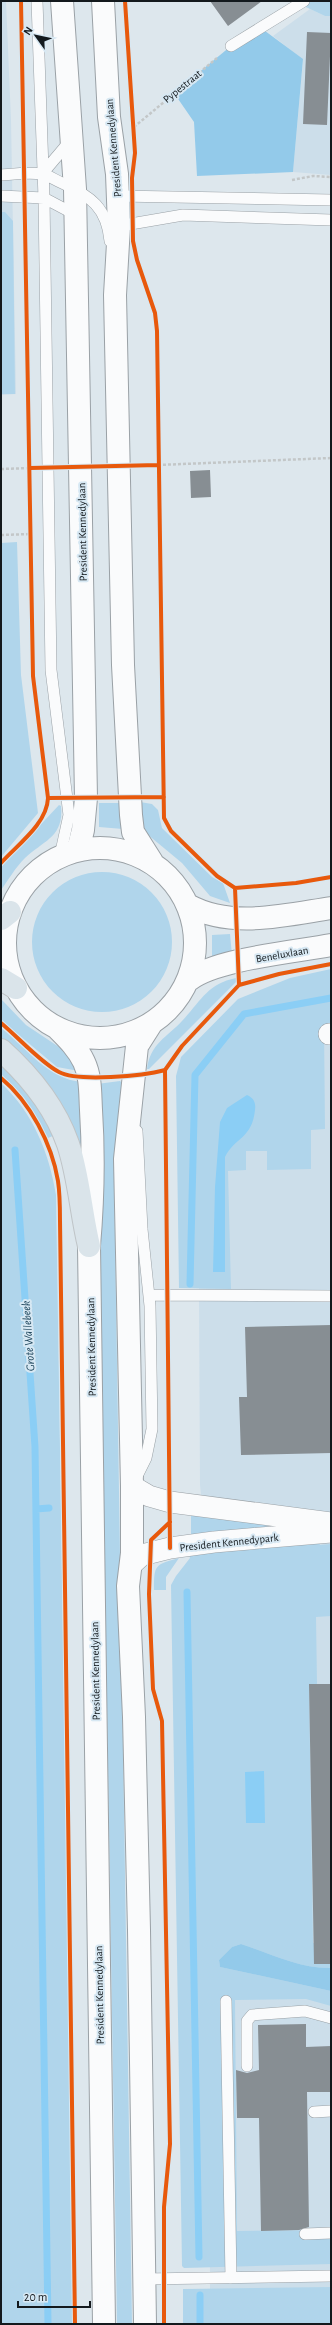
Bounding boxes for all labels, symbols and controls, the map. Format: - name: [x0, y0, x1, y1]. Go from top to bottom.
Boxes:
- north arrow: [16, 16, 56, 56]
- text: N: [21, 25, 35, 37]
- street label: Pypestraat: [161, 67, 204, 105]
- street label: President Kennedylaan: [104, 98, 123, 198]
- street label: President Kennedylaan: [76, 483, 89, 581]
- street label: Beneluxlaan: [255, 944, 309, 965]
- street label: President Kennedylaan: [85, 1298, 98, 1396]
- water label: Grote Wallebeek: [20, 1300, 36, 1372]
- street label: President Kennedypark: [179, 1532, 279, 1553]
- street label: President Kennedylaan: [89, 1622, 102, 1720]
- street label: President Kennedylaan: [93, 1946, 106, 2044]
- scale bar: [18, 2283, 90, 2309]
- text: 20 m: [24, 2291, 47, 2303]

